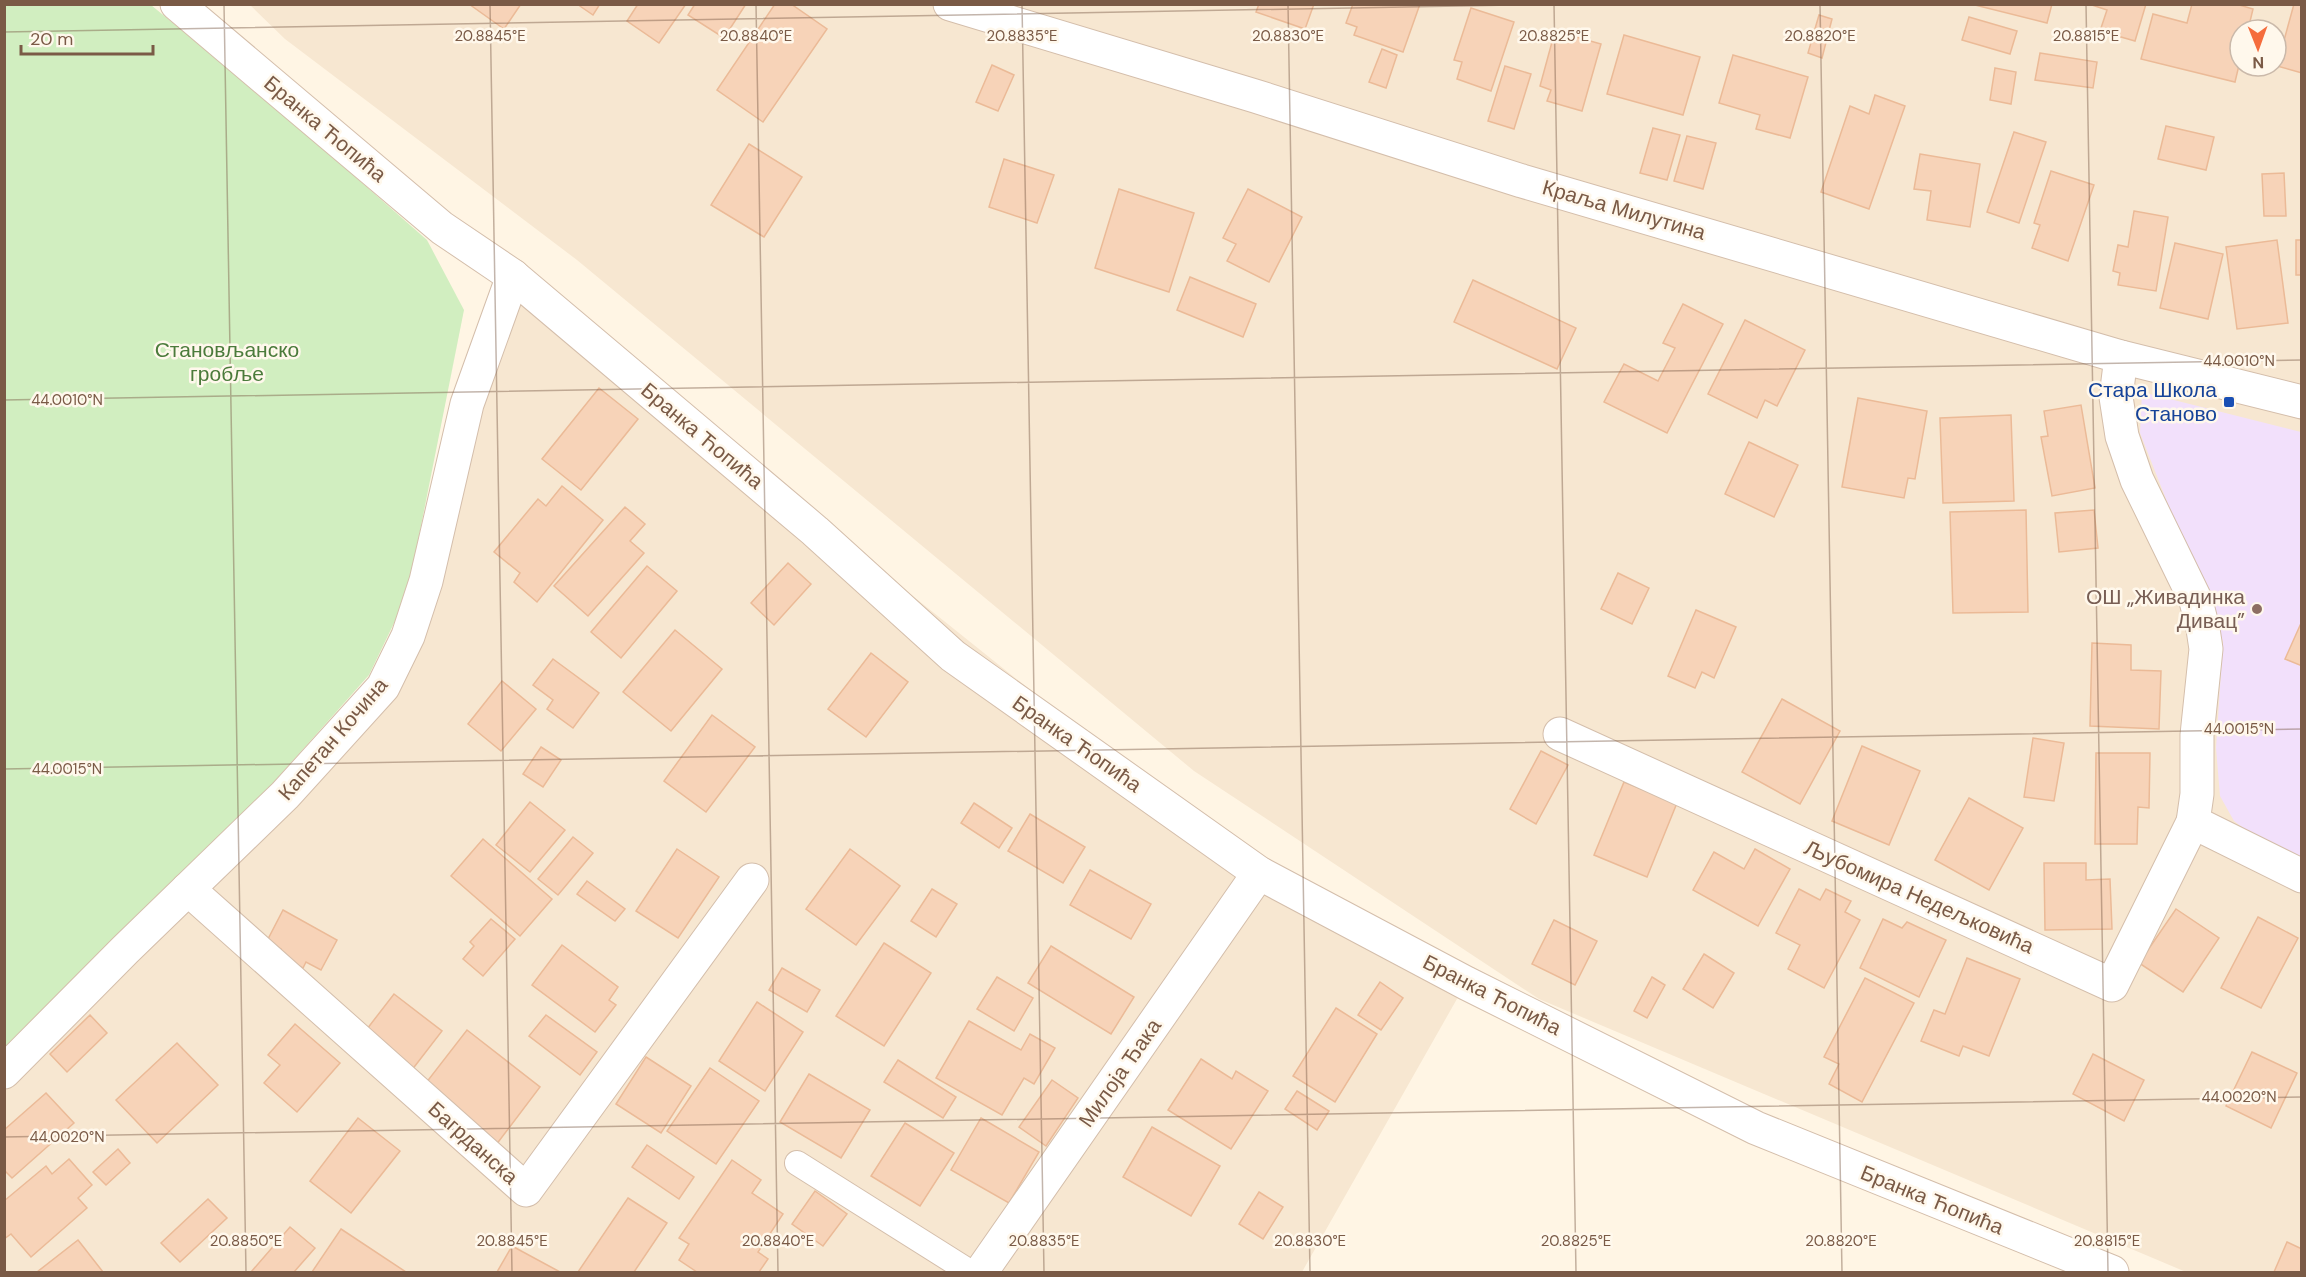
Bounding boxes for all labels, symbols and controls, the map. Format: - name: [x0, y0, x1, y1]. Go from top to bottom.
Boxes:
- scale bar: [21, 18, 153, 56]
- north arrow: [2228, 18, 2288, 78]
- text: 20.8845°E: [454, 26, 526, 46]
- text: 20.8840°E: [720, 26, 792, 46]
- text: 20.8835°E: [987, 26, 1058, 46]
- text: 20.8830°E: [1252, 26, 1324, 46]
- text: 20.8825°E: [1519, 26, 1589, 46]
- text: 20.8820°E: [1784, 26, 1856, 46]
- text: 20.8815°E: [2053, 26, 2119, 46]
- text: 20 m: [30, 27, 73, 51]
- text: N: [2252, 52, 2264, 73]
- street label: Бранка Ћопића: [258, 70, 392, 189]
- street label: Краља Милутина: [1539, 173, 1709, 247]
- park label: Становљанско гробље: [155, 336, 299, 388]
- text: 44.0010°N: [2203, 351, 2275, 371]
- place label: Стара Школа Станово: [2088, 376, 2217, 428]
- street label: Бранка Ћопића: [635, 377, 769, 496]
- text: 44.0010°N: [31, 390, 103, 410]
- marker: Стара Школа Станово: [2222, 395, 2236, 409]
- place label: ОШ „Живадинка Дивац”: [2086, 583, 2245, 635]
- marker: ОШ „Живадинка Дивац”: [2250, 602, 2264, 616]
- street label: Капетан Кочина: [272, 671, 394, 806]
- street label: Бранка Ћопића: [1007, 689, 1147, 799]
- text: 44.0015°N: [2204, 719, 2274, 739]
- text: 44.0015°N: [32, 759, 102, 779]
- street label: Љубомира Недељковића: [1800, 834, 2038, 960]
- street label: Бранка Ћопића: [1418, 948, 1566, 1042]
- street label: Милоја Ђака: [1072, 1013, 1168, 1133]
- text: 44.0020°N: [2201, 1087, 2277, 1107]
- street label: Багрданска: [422, 1095, 524, 1191]
- text: 44.0020°N: [29, 1127, 105, 1147]
- street label: Бранка Ћопића: [1856, 1159, 2008, 1242]
- text: 20.8850°E: [210, 1231, 282, 1251]
- text: 20.8845°E: [476, 1231, 548, 1251]
- text: 20.8840°E: [742, 1231, 814, 1251]
- text: 20.8835°E: [1009, 1231, 1080, 1251]
- text: 20.8830°E: [1274, 1231, 1346, 1251]
- text: 20.8825°E: [1541, 1231, 1611, 1251]
- text: 20.8820°E: [1805, 1231, 1877, 1251]
- text: 20.8815°E: [2074, 1231, 2140, 1251]

